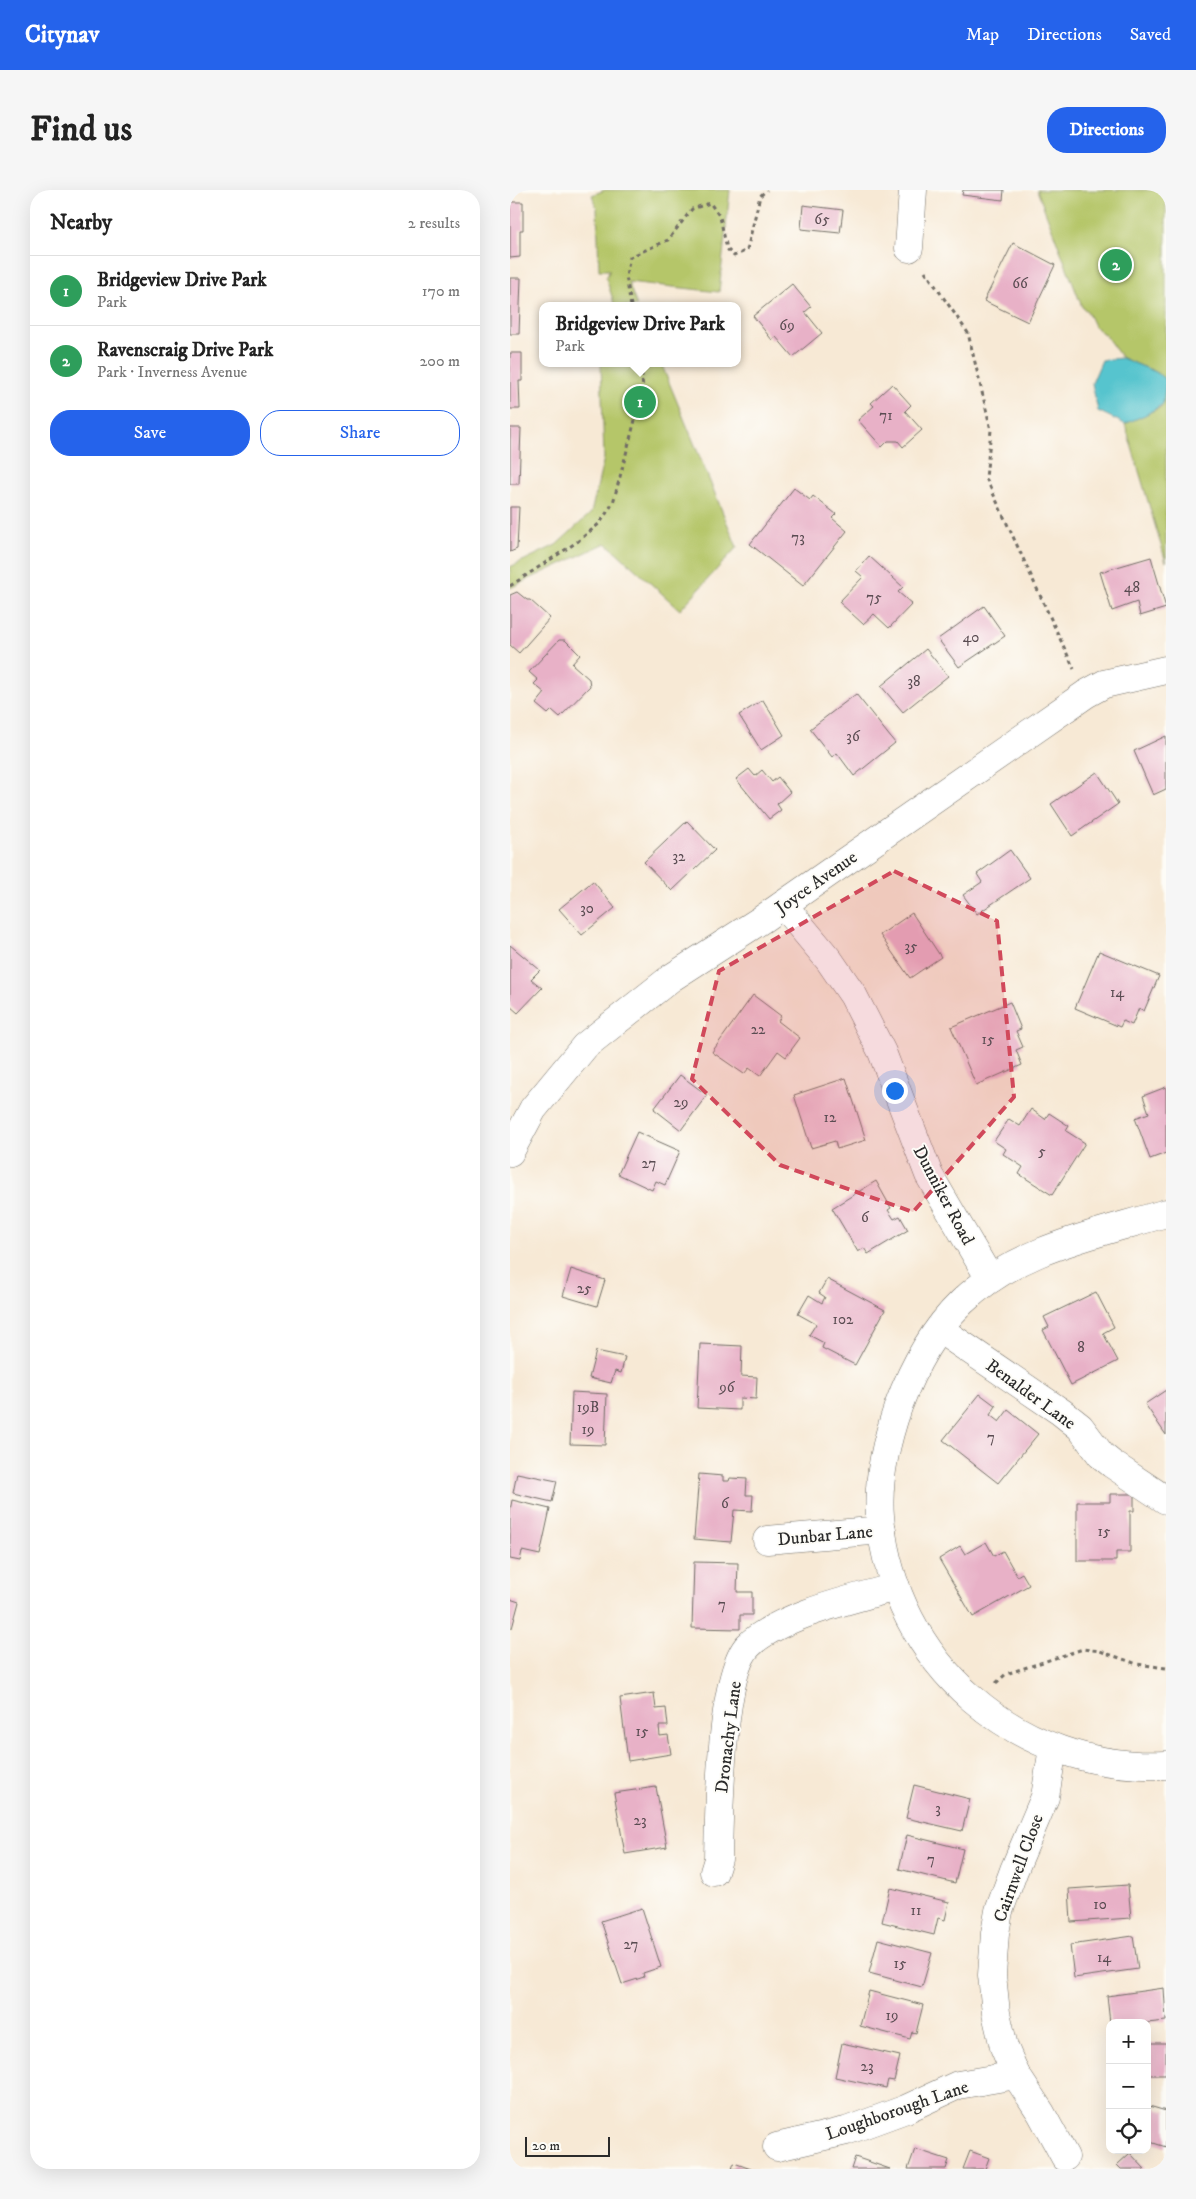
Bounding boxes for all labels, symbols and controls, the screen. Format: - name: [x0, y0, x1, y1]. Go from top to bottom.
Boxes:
- text: Citynav: [25, 20, 99, 50]
- text: Map: [966, 24, 999, 46]
- text: Directions: [1027, 24, 1102, 46]
- text: Saved: [1130, 24, 1171, 46]
- button: Directions: [1047, 107, 1166, 153]
- text: Find us: [30, 108, 132, 152]
- text: Nearby: [50, 210, 112, 236]
- house number: 65: [814, 210, 830, 229]
- text: 2 results: [408, 213, 460, 233]
- pin: 2: [1100, 246, 1132, 284]
- text: Bridgeview Drive Park: [97, 269, 267, 292]
- house number: 66: [1012, 274, 1029, 293]
- text: 1: [63, 281, 69, 301]
- text: 170 m: [422, 281, 460, 301]
- text: Park: [97, 292, 127, 312]
- popup: [539, 302, 741, 367]
- text: Bridgeview Drive Park: [555, 313, 725, 336]
- house number: 69: [779, 316, 795, 335]
- text: Park: [555, 336, 585, 356]
- text: Ravenscraig Drive Park: [97, 339, 274, 362]
- text: 2: [62, 351, 70, 371]
- text: 200 m: [419, 351, 460, 371]
- text: Park · Inverness Avenue: [97, 362, 247, 382]
- pin: 1: [624, 383, 656, 421]
- house number: 71: [879, 406, 893, 425]
- button: Save: [50, 410, 250, 456]
- button: Share: [260, 410, 460, 456]
- house number: 73: [791, 528, 805, 547]
- house number: 48: [1124, 578, 1140, 597]
- house number: 75: [866, 588, 882, 607]
- house number: 40: [963, 628, 979, 647]
- house number: 38: [907, 672, 921, 691]
- house number: 36: [846, 727, 861, 746]
- house number: 32: [673, 847, 686, 866]
- street label: Joyce Avenue: [770, 847, 862, 920]
- house number: 30: [580, 899, 594, 918]
- house number: 35: [904, 937, 918, 956]
- house number: 14: [1110, 983, 1124, 1002]
- house number: 22: [751, 1020, 766, 1039]
- house number: 15: [982, 1030, 995, 1049]
- your location: [882, 1078, 908, 1104]
- house number: 29: [674, 1093, 688, 1112]
- house number: 12: [824, 1108, 837, 1127]
- street label: Dunniker Road: [908, 1142, 979, 1249]
- house number: 5: [1038, 1142, 1046, 1161]
- house number: 27: [642, 1154, 657, 1173]
- house number: 6: [861, 1208, 870, 1227]
- house number: 25: [577, 1279, 592, 1298]
- house number: 102: [833, 1310, 854, 1329]
- house number: 8: [1077, 1338, 1085, 1357]
- street label: Benalder Lane: [981, 1355, 1080, 1435]
- house number: 96: [718, 1378, 736, 1397]
- house number: 19B: [577, 1398, 599, 1417]
- house number: 19: [582, 1420, 594, 1439]
- house number: 7: [987, 1428, 995, 1447]
- house number: 6: [721, 1494, 730, 1513]
- street label: Dunbar Lane: [777, 1521, 874, 1551]
- house number: 15: [1098, 1522, 1111, 1541]
- house number: 7: [718, 1595, 726, 1614]
- street label: Dronachy Lane: [711, 1680, 747, 1794]
- house number: 15: [636, 1722, 649, 1741]
- house number: 3: [935, 1799, 941, 1818]
- house number: 23: [634, 1811, 646, 1830]
- street label: Cairnwell Close: [989, 1811, 1049, 1925]
- house number: 7: [927, 1850, 935, 1869]
- house number: 10: [1093, 1895, 1107, 1914]
- house number: 11: [910, 1901, 922, 1920]
- house number: 27: [624, 1935, 639, 1954]
- house number: 14: [1097, 1948, 1111, 1967]
- house number: 15: [894, 1954, 907, 1973]
- house number: 19: [886, 2006, 898, 2025]
- map controls: [1106, 2019, 1151, 2154]
- button: +: [1106, 2019, 1151, 2064]
- house number: 23: [861, 2057, 873, 2076]
- button: −: [1106, 2064, 1151, 2109]
- street label: Loughborough Lane: [823, 2076, 972, 2146]
- button: locate: [1106, 2109, 1151, 2154]
- scale bar: [525, 2134, 610, 2157]
- text: 20 m: [532, 2137, 560, 2155]

